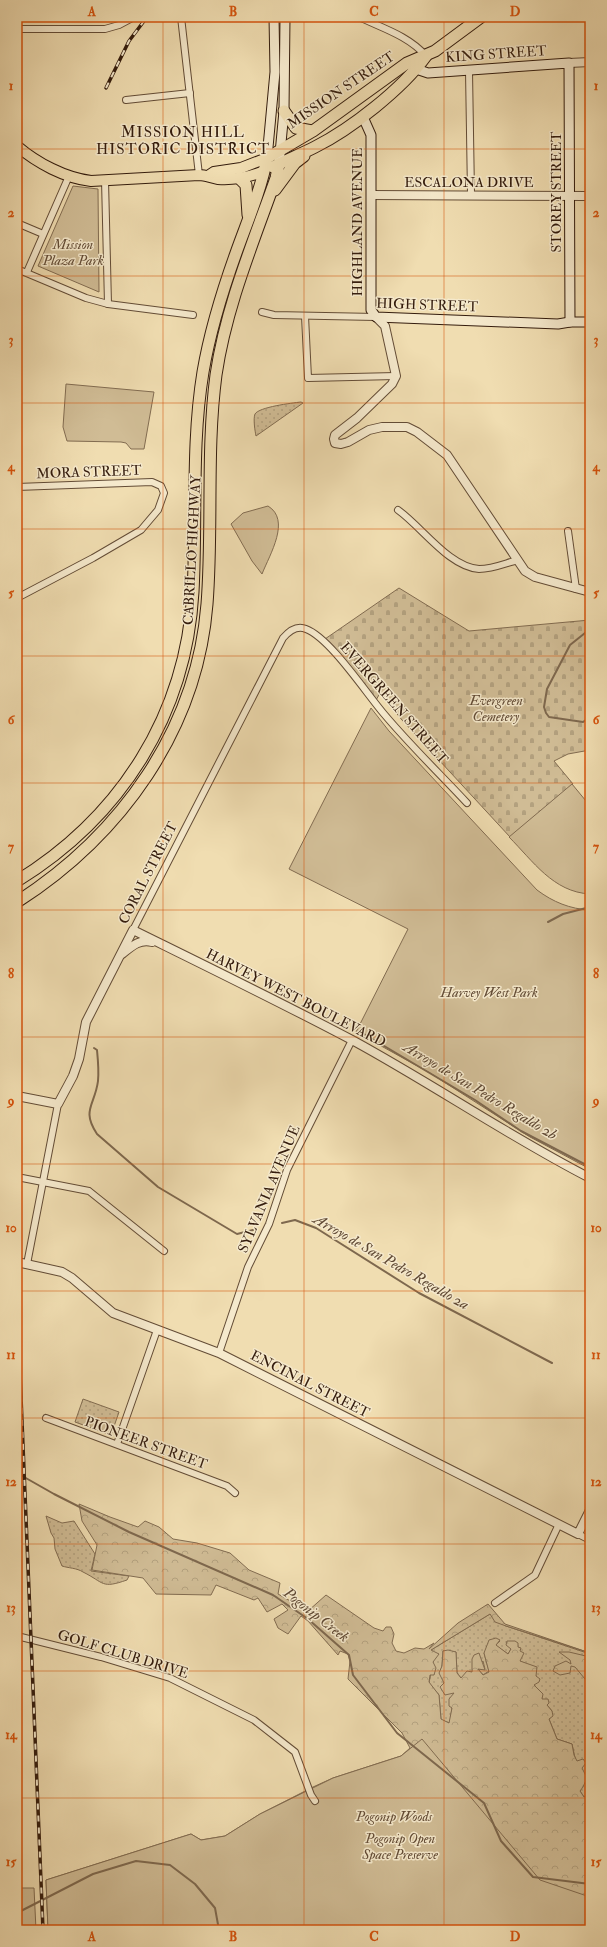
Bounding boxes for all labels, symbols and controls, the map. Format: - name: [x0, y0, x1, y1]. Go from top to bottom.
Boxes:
- text: A: [87, 4, 97, 20]
- text: B: [229, 4, 237, 20]
- text: C: [369, 4, 379, 20]
- text: D: [510, 4, 521, 20]
- street label: KING STREET: [445, 42, 548, 66]
- street label: MISSION STREET: [284, 47, 398, 132]
- text: 1: [9, 78, 14, 94]
- text: 1: [594, 78, 599, 94]
- district label: MISSION HILL HISTORIC DISTRICT: [96, 123, 270, 159]
- street label: STOREY STREET: [548, 131, 565, 252]
- street label: HIGHLAND AVENUE: [349, 148, 366, 296]
- street label: ESCALONA DRIVE: [404, 174, 534, 191]
- text: 2: [8, 205, 15, 221]
- text: 2: [593, 205, 600, 221]
- park label: Mission Plaza Park: [41, 236, 104, 269]
- street label: HIGH STREET: [376, 295, 479, 315]
- text: 3: [9, 332, 14, 348]
- text: 3: [594, 332, 599, 348]
- text: 4: [6, 459, 15, 475]
- text: 4: [591, 459, 600, 475]
- street label: MORA STREET: [36, 462, 142, 482]
- street label: CABRILLO HIGHWAY: [180, 474, 204, 626]
- text: 5: [8, 585, 14, 601]
- text: 5: [593, 585, 599, 601]
- street label: EVERGREEN STREET: [336, 639, 452, 768]
- park label: Evergreen Cemetery: [468, 692, 523, 725]
- text: 6: [8, 712, 16, 728]
- text: 6: [593, 712, 601, 728]
- street label: CORAL STREET: [115, 819, 181, 927]
- text: 7: [8, 839, 15, 855]
- text: 7: [593, 839, 600, 855]
- street label: HARVEY WEST BOULEVARD: [203, 945, 389, 1051]
- text: 8: [8, 966, 14, 982]
- text: 8: [593, 966, 599, 982]
- park label: Harvey West Park: [439, 984, 538, 1001]
- water label: Arroyo de San Pedro Regaldo 2b: [398, 1037, 561, 1145]
- text: 9: [6, 1093, 15, 1109]
- text: 9: [591, 1093, 600, 1109]
- street label: SYLVANIA AVENUE: [234, 1123, 304, 1255]
- water label: Arroyo de San Pedro Regaldo 2a: [308, 1209, 472, 1314]
- text: 10: [5, 1220, 17, 1236]
- text: 10: [590, 1220, 602, 1236]
- text: 11: [6, 1347, 16, 1363]
- street label: ENCINAL STREET: [248, 1347, 373, 1422]
- text: 11: [591, 1347, 601, 1363]
- street label: PIONEER STREET: [82, 1413, 210, 1473]
- text: 12: [5, 1474, 17, 1490]
- text: 12: [590, 1474, 602, 1490]
- water label: Pogonip Creek: [279, 1583, 353, 1647]
- text: 13: [6, 1600, 16, 1616]
- text: 13: [591, 1600, 601, 1616]
- street label: GOLF CLUB DRIVE: [56, 1626, 190, 1682]
- text: 14: [5, 1727, 18, 1743]
- text: 14: [590, 1727, 603, 1743]
- park label: Pogonip Woods: [355, 1808, 433, 1825]
- park label: Pogonip Open Space Preserve: [361, 1830, 438, 1863]
- text: 15: [6, 1854, 16, 1870]
- text: 15: [591, 1854, 601, 1870]
- text: A: [87, 1929, 97, 1945]
- text: B: [229, 1929, 237, 1945]
- text: C: [369, 1929, 379, 1945]
- text: D: [510, 1929, 521, 1945]

